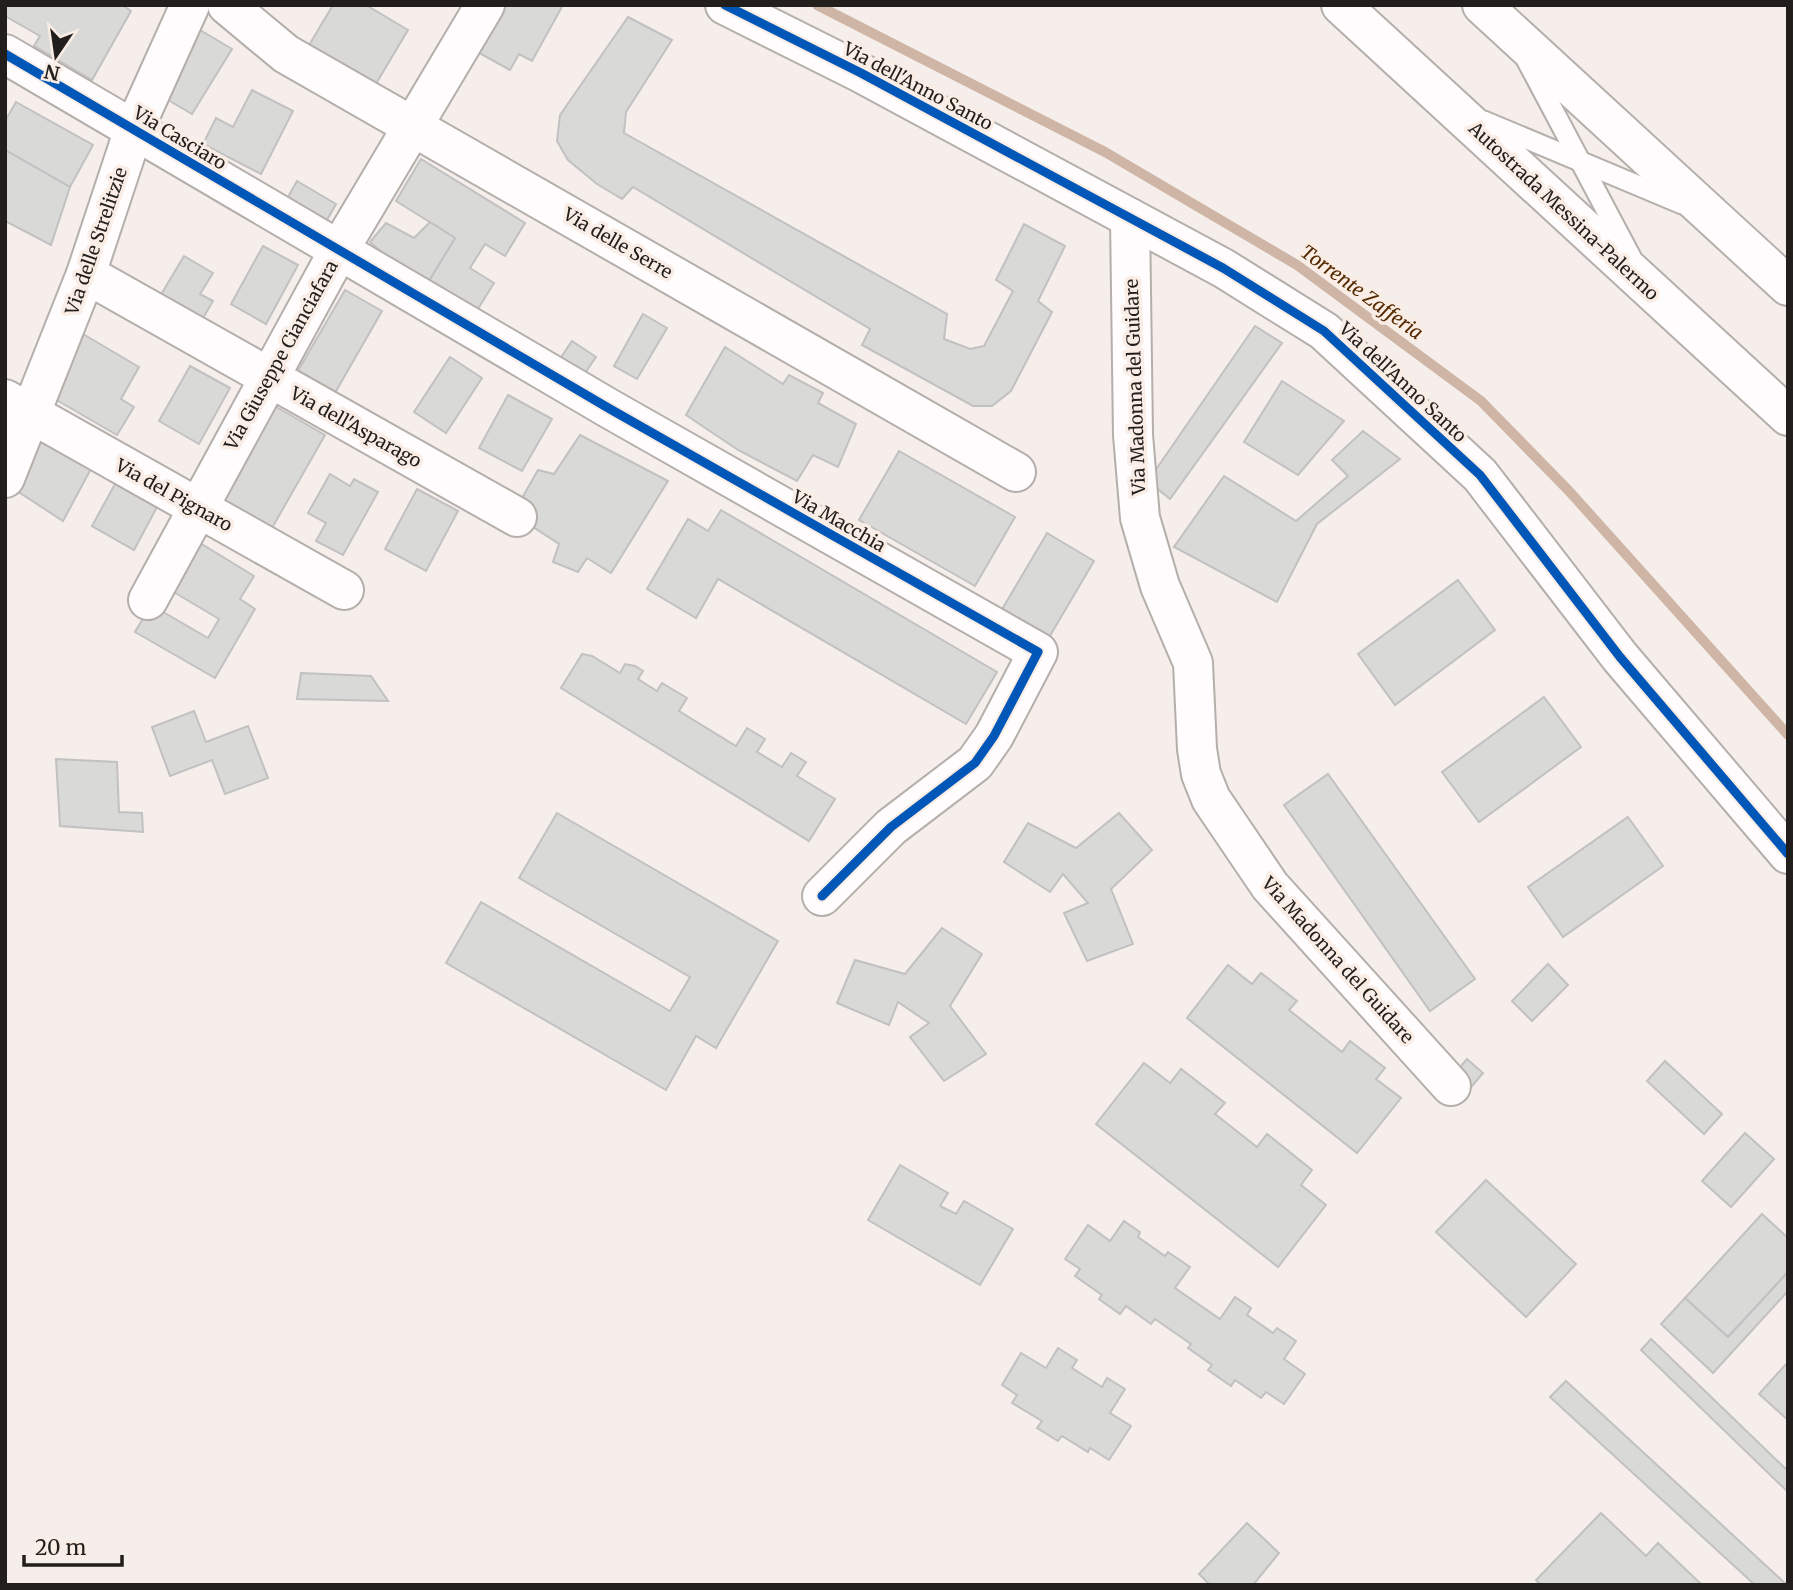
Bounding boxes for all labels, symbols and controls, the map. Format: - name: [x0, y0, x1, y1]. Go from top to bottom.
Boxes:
- north arrow: [21, 21, 91, 91]
- street label: Via dell'Anno Santo: [838, 36, 997, 135]
- text: N: [42, 59, 62, 86]
- street label: Via Casciaro: [128, 101, 231, 175]
- street label: Autostrada Messina-Palermo: [1463, 116, 1664, 305]
- street label: Via delle Strelitzie: [60, 164, 132, 319]
- street label: Via delle Serre: [558, 202, 677, 284]
- water label: Torrente Zafferia: [1296, 239, 1428, 345]
- street label: Via Giuseppe Cianciafara: [219, 256, 343, 455]
- street label: Via Madonna del Guidare: [1120, 279, 1150, 496]
- street label: Via dell'Anno Santo: [1334, 316, 1472, 447]
- street label: Via dell'Asparago: [286, 381, 426, 473]
- street label: Via del Pignaro: [111, 453, 236, 537]
- street label: Via Macchia: [787, 484, 890, 557]
- street label: Via Madonna del Guidare: [1256, 871, 1419, 1048]
- scale bar: [24, 1524, 122, 1568]
- text: 20 m: [35, 1534, 87, 1561]

